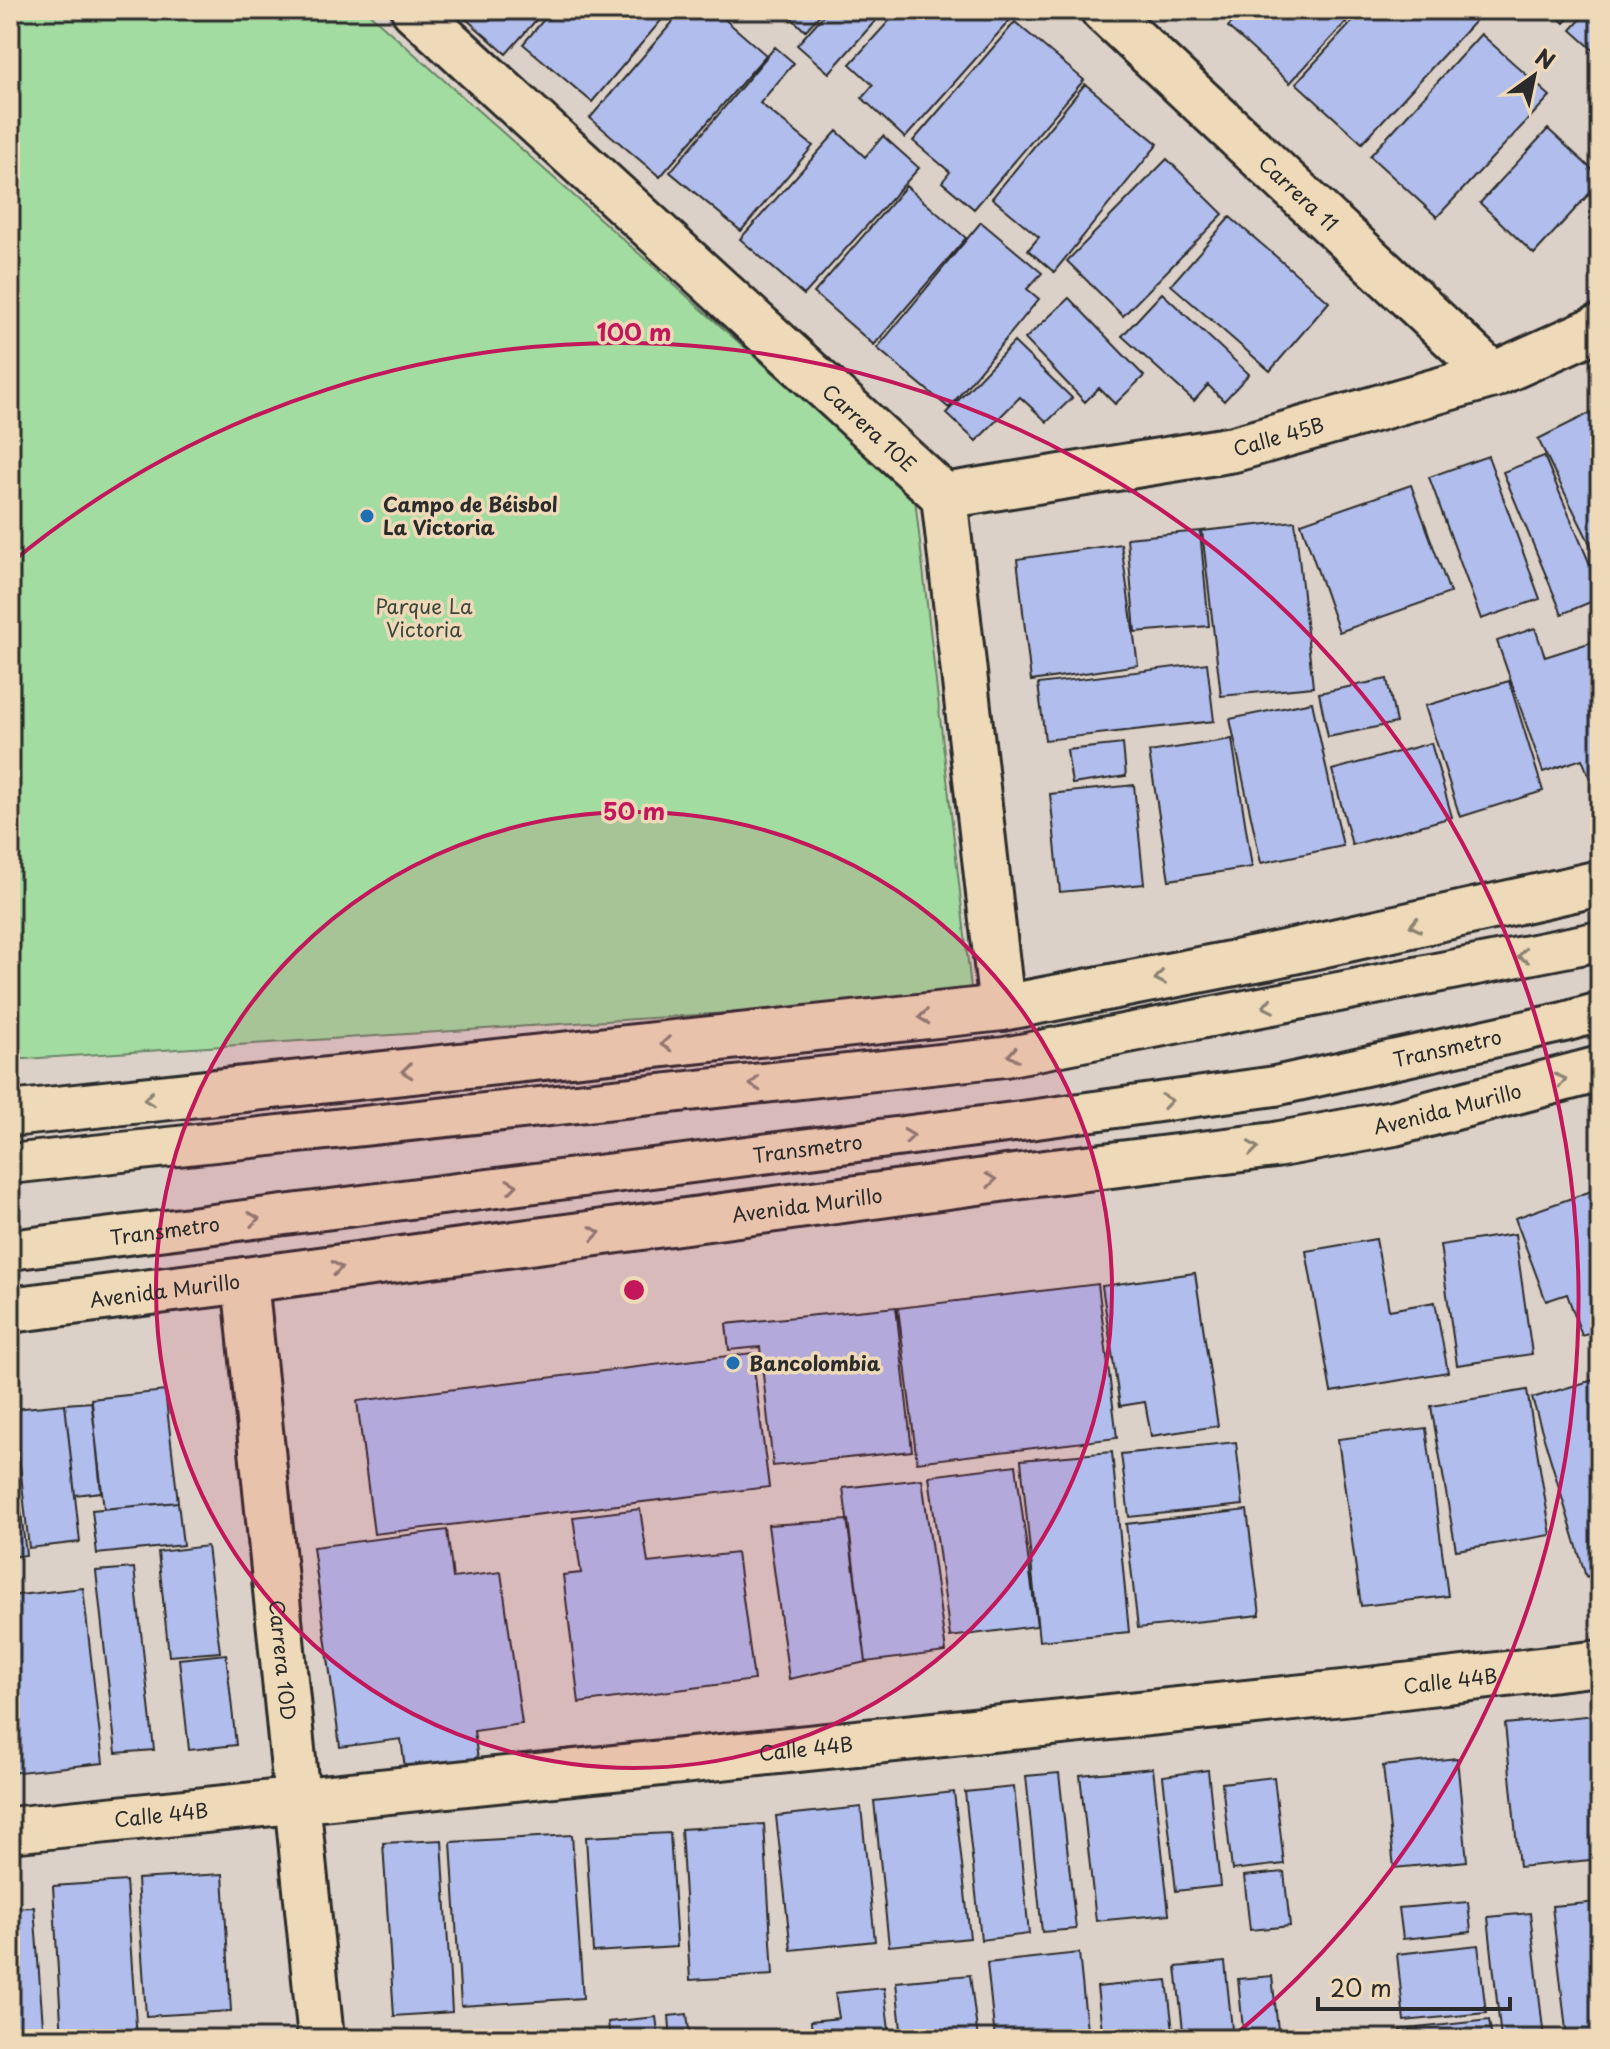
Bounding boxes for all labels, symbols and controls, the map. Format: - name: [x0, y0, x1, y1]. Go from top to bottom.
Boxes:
- north arrow: [1494, 36, 1574, 116]
- text: N: [1529, 39, 1562, 77]
- street label: Carrera 11: [1252, 148, 1345, 238]
- text: 100 m: [597, 313, 671, 349]
- street label: Carrera 10E: [816, 377, 923, 479]
- street label: Calle 45B: [1229, 409, 1328, 464]
- place label: Campo de Béisbol La Victoria: [383, 489, 558, 542]
- marker: Campo de Béisbol La Victoria: [358, 507, 376, 525]
- park label: Parque La Victoria: [375, 591, 473, 644]
- text: 50 m: [603, 792, 665, 828]
- one-way arrow: [1408, 916, 1422, 933]
- one-way arrow: [1517, 946, 1530, 963]
- one-way arrow: [1153, 968, 1167, 985]
- one-way arrow: [1262, 996, 1275, 1013]
- one-way arrow: [917, 1008, 930, 1025]
- street label: Transmetro: [1390, 1021, 1504, 1074]
- one-way arrow: [659, 1035, 672, 1052]
- one-way arrow: [1006, 1046, 1020, 1063]
- one-way arrow: [400, 1063, 413, 1080]
- one-way arrow: [1554, 1072, 1568, 1089]
- one-way arrow: [748, 1075, 761, 1092]
- street label: Avenida Murillo: [1371, 1075, 1524, 1141]
- one-way arrow: [142, 1090, 155, 1107]
- one-way arrow: [1160, 1093, 1173, 1110]
- street label: Transmetro: [751, 1126, 864, 1170]
- one-way arrow: [903, 1127, 916, 1144]
- one-way arrow: [1247, 1139, 1260, 1156]
- one-way arrow: [985, 1172, 998, 1189]
- one-way arrow: [505, 1178, 519, 1195]
- street label: Avenida Murillo: [730, 1180, 884, 1230]
- street label: Transmetro: [108, 1208, 221, 1252]
- one-way arrow: [247, 1211, 261, 1228]
- one-way arrow: [588, 1225, 602, 1242]
- one-way arrow: [331, 1260, 344, 1277]
- street label: Avenida Murillo: [88, 1266, 242, 1315]
- centre of rings: [620, 1276, 648, 1304]
- place label: Bancolombia: [749, 1348, 881, 1378]
- marker: Bancolombia: [724, 1354, 742, 1372]
- street label: Carrera 10D: [262, 1598, 304, 1722]
- street label: Calle 44B: [1402, 1660, 1499, 1701]
- street label: Calle 44B: [757, 1728, 854, 1768]
- street label: Calle 44B: [113, 1795, 210, 1834]
- scale bar: [1318, 1961, 1510, 2011]
- text: 20 m: [1330, 1969, 1392, 2005]

